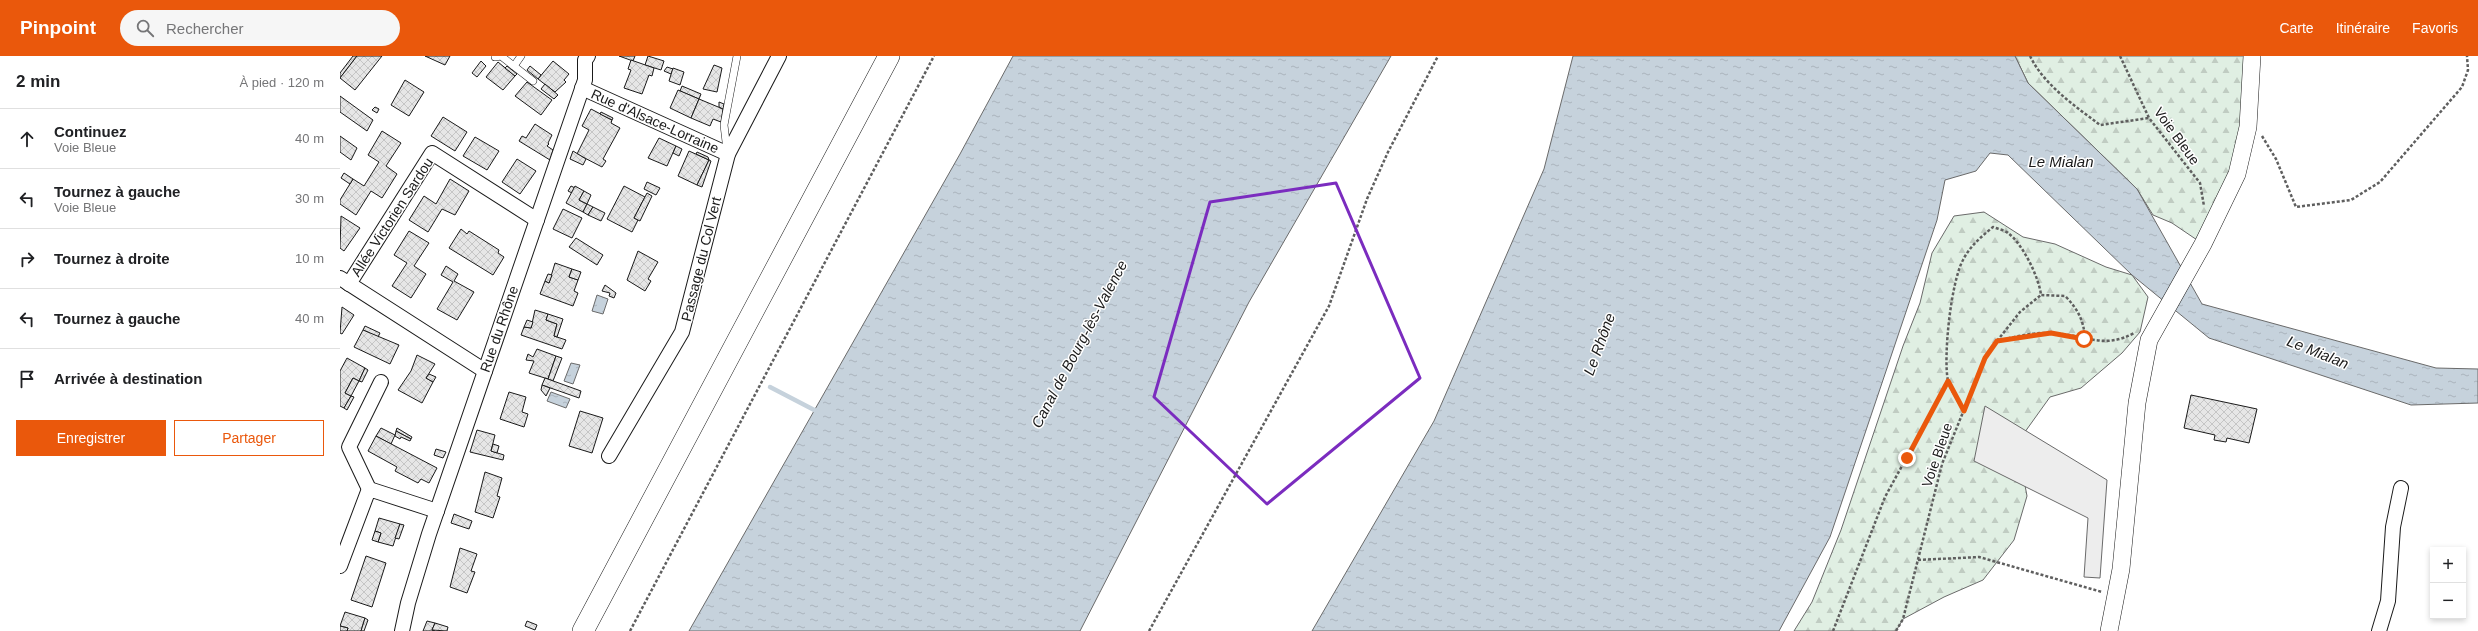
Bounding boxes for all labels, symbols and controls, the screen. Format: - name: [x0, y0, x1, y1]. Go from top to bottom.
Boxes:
- search box: [120, 10, 400, 46]
- text: Pinpoint: [20, 17, 96, 38]
- icon: search: [134, 17, 156, 39]
- text: Rechercher: [166, 20, 244, 37]
- text: Carte: [2279, 20, 2314, 36]
- text: Itinéraire: [2336, 20, 2390, 36]
- text: Favoris: [2412, 20, 2458, 36]
- text: 2 min: [16, 72, 60, 91]
- text: À pied · 120 m: [239, 75, 324, 90]
- street label: Rue d'Alsace-Lorraine: [589, 86, 722, 156]
- street label: Voie Bleue: [2151, 104, 2203, 168]
- text: Continuez: [54, 123, 127, 140]
- icon: ahead: [16, 128, 38, 150]
- text: 40 m: [295, 131, 324, 146]
- text: Voie Bleue: [54, 140, 116, 155]
- water label: Le Mialan: [2028, 153, 2094, 170]
- street label: Allée Victorien Sardou: [348, 155, 436, 279]
- text: Tournez à gauche: [54, 183, 180, 200]
- icon: left: [16, 188, 38, 210]
- text: 30 m: [295, 191, 324, 206]
- street label: Passage du Col Vert: [678, 195, 724, 323]
- text: Voie Bleue: [54, 200, 116, 215]
- icon: right: [16, 248, 38, 270]
- text: Tournez à droite: [54, 250, 170, 267]
- text: 10 m: [295, 251, 324, 266]
- water label: Canal de Bourg-lès-Valence: [1028, 257, 1130, 431]
- street label: Rue du Rhône: [477, 284, 521, 374]
- icon: left: [16, 308, 38, 330]
- text: Tournez à gauche: [54, 310, 180, 327]
- text: 40 m: [295, 311, 324, 326]
- water label: Le Rhône: [1580, 311, 1618, 377]
- route start: [2075, 330, 2093, 348]
- water label: Le Mialan: [2285, 332, 2351, 372]
- icon: arrive: [16, 368, 38, 390]
- text: Arrivée à destination: [54, 370, 202, 387]
- button: Enregistrer: [16, 420, 166, 456]
- button: Partager: [174, 420, 324, 456]
- street label: Voie Bleue: [1919, 421, 1956, 489]
- route end: [1898, 449, 1916, 467]
- map controls: [2430, 547, 2466, 619]
- button: +: [2430, 547, 2466, 583]
- button: −: [2430, 583, 2466, 619]

